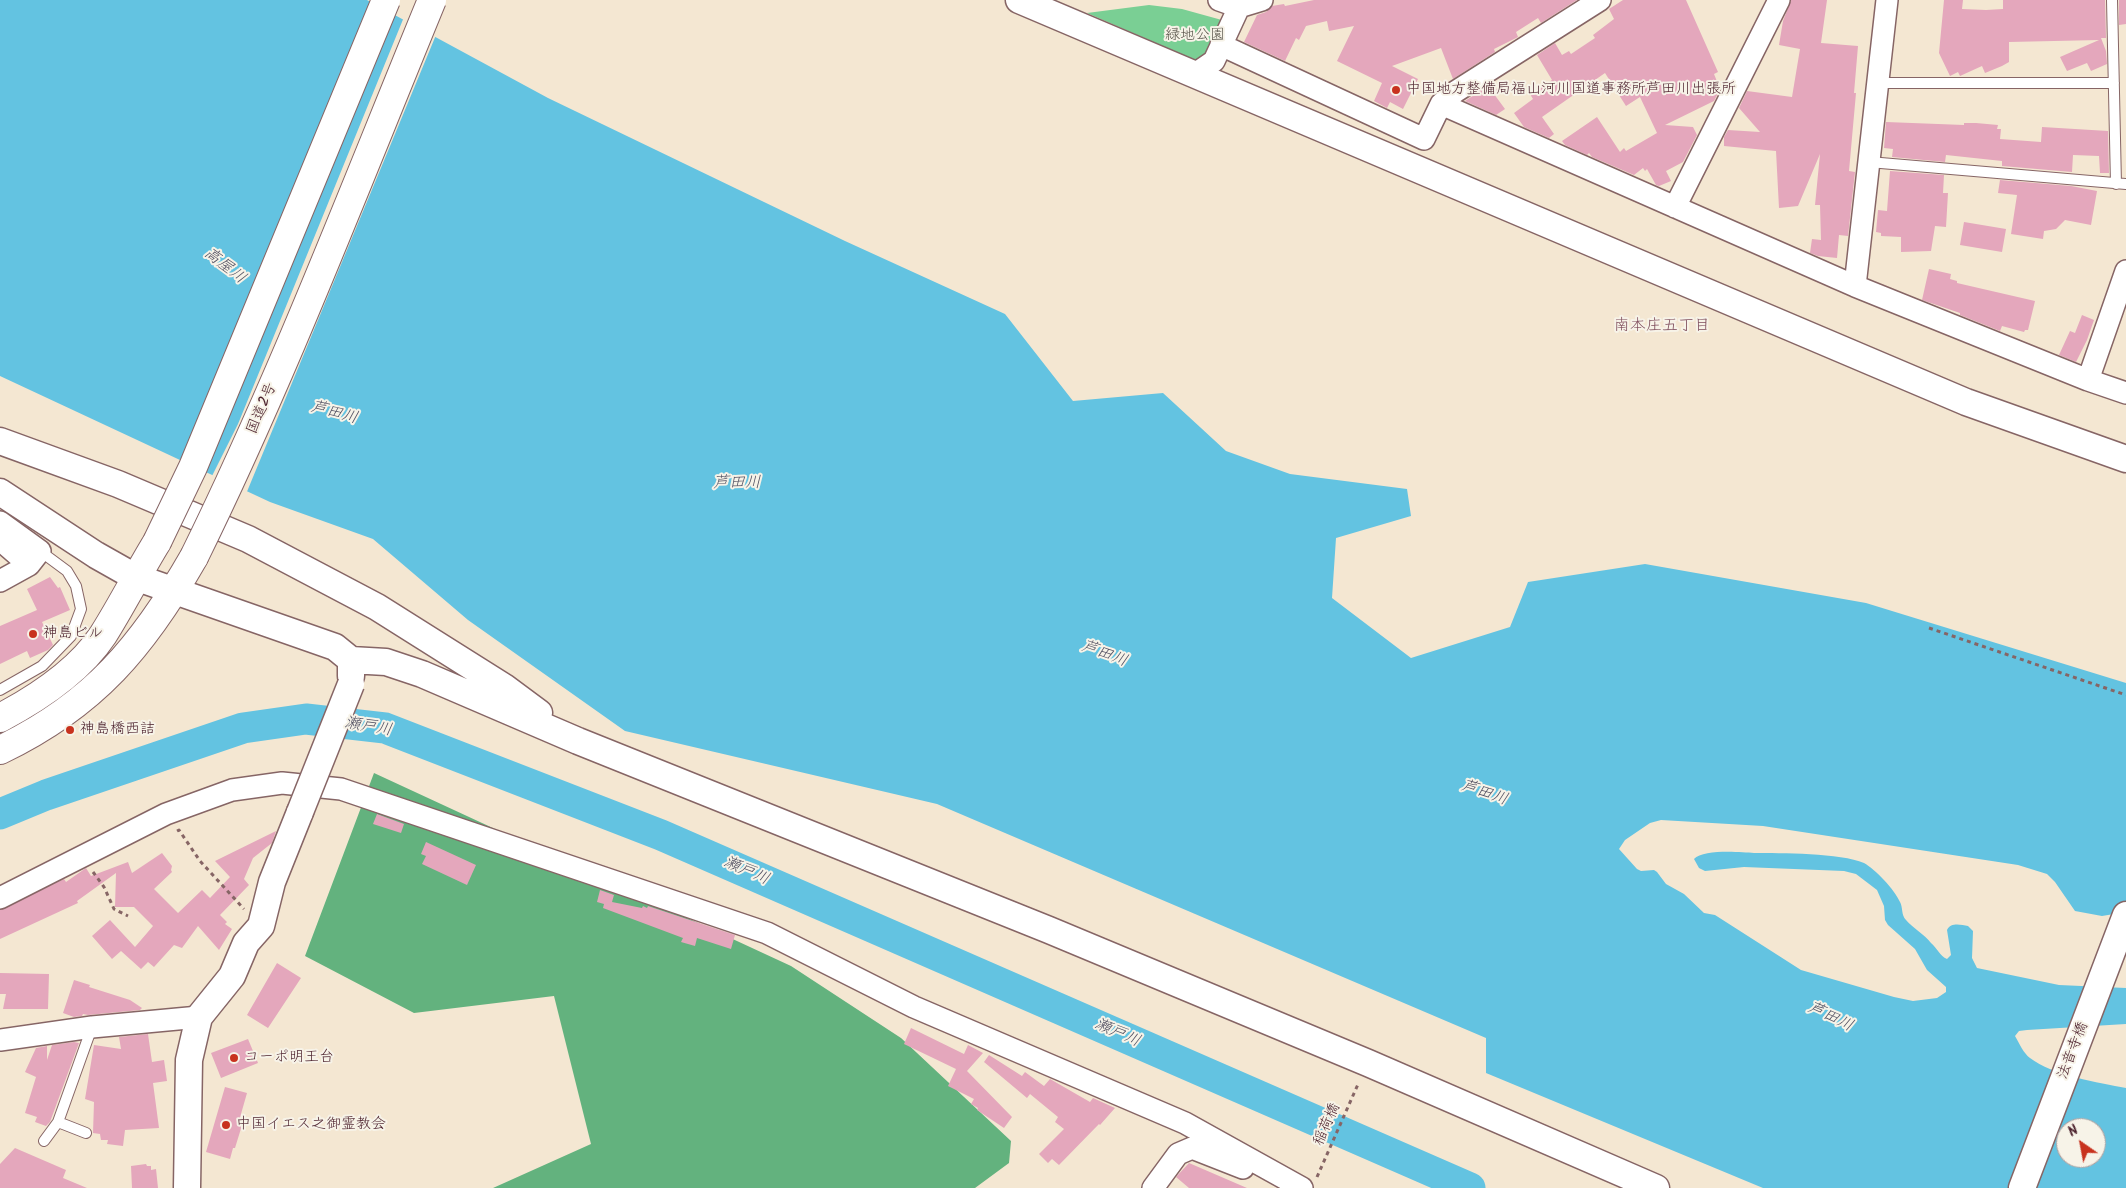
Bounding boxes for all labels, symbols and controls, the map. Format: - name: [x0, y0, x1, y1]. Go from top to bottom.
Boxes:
- park label: 緑地公園: [1165, 27, 1225, 45]
- place label: 中国地方整備局福山河川国道事務所芦田川出張所: [1406, 81, 1736, 99]
- marker: 中国地方整備局福山河川国道事務所芦田川出張所: [1390, 84, 1402, 96]
- water label: 高屋川: [199, 245, 249, 289]
- district label: 南本庄五丁目: [1614, 317, 1710, 337]
- street label: 国道2号: [244, 381, 282, 437]
- water label: 芦田川: [308, 399, 360, 429]
- water label: 芦田川: [713, 474, 761, 494]
- place label: 神島ビル: [43, 625, 103, 643]
- marker: 神島ビル: [27, 628, 39, 640]
- water label: 芦田川: [1078, 637, 1130, 673]
- water label: 瀬戸川: [343, 714, 393, 742]
- place label: 神島橋西詰: [80, 721, 155, 739]
- marker: 神島橋西詰: [64, 724, 76, 736]
- water label: 芦田川: [1458, 777, 1510, 811]
- water label: 瀬戸川: [720, 853, 772, 891]
- water label: 芦田川: [1804, 999, 1856, 1037]
- water label: 瀬戸川: [1091, 1015, 1143, 1053]
- street label: 法音寺橋: [2055, 1020, 2093, 1082]
- place label: コーポ明王台: [244, 1049, 334, 1067]
- marker: コーポ明王台: [228, 1052, 240, 1064]
- street label: 稲荷橋: [1311, 1101, 1345, 1149]
- place label: 中国イエス之御霊教会: [236, 1116, 386, 1134]
- north arrow: [2056, 1118, 2106, 1168]
- marker: 中国イエス之御霊教会: [220, 1119, 232, 1131]
- text: N: [2064, 1120, 2083, 1143]

